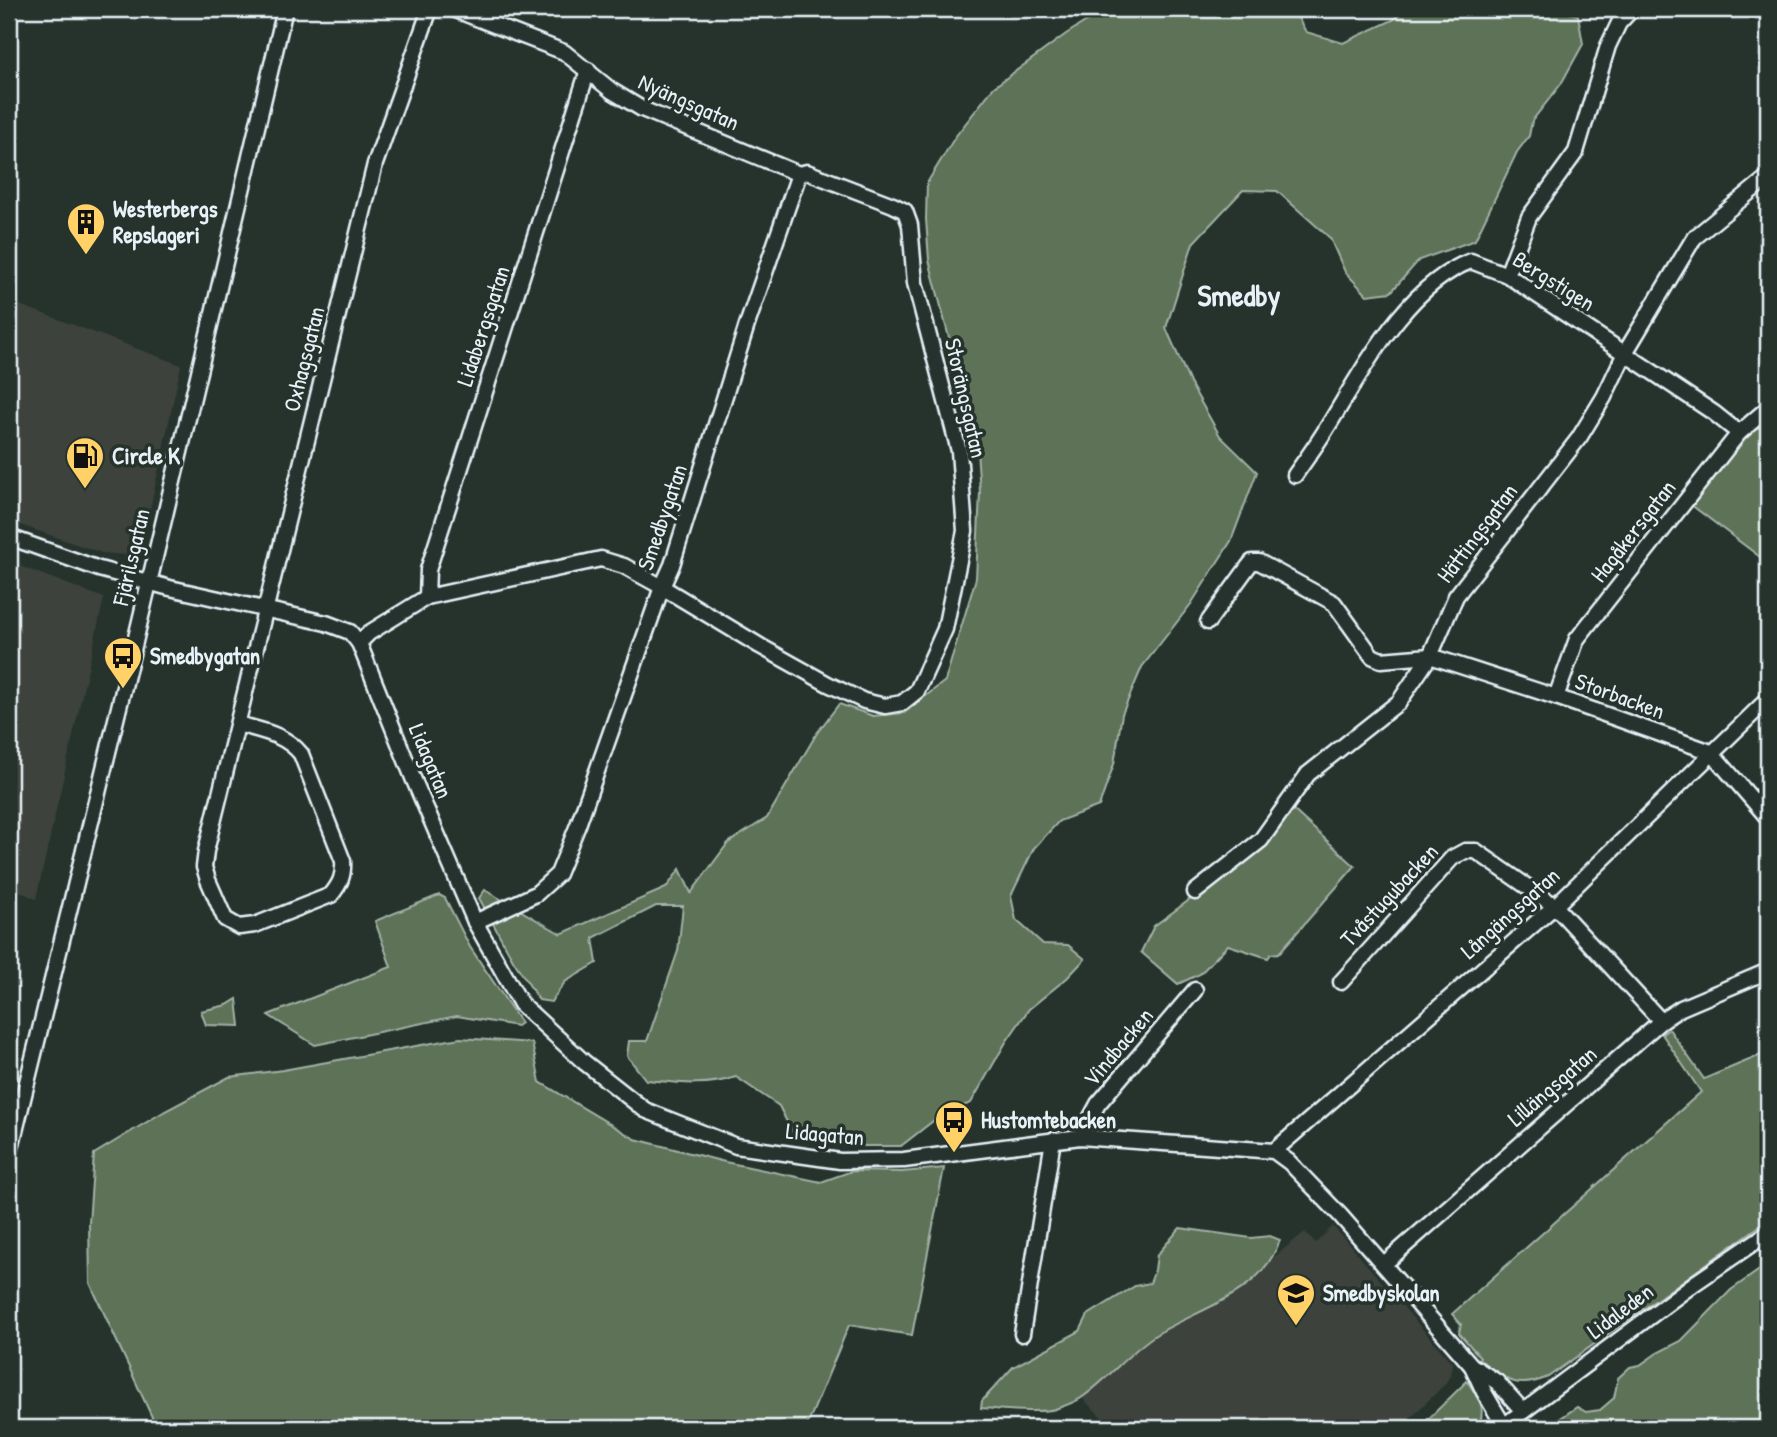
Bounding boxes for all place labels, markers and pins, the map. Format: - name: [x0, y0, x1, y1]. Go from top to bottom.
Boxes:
- place label: Westerbergs Repslageri: [113, 193, 218, 251]
- building icon: Westerbergs Repslageri: [65, 201, 107, 256]
- fuel station icon: Circle K: [64, 435, 106, 490]
- place label: Circle K: [112, 440, 181, 471]
- bus stop icon: Smedbygatan: [102, 635, 144, 690]
- place label: Smedbygatan: [150, 640, 260, 672]
- bus stop icon: Hustomtebacken: [933, 1099, 975, 1154]
- place label: Hustomtebacken: [981, 1104, 1116, 1135]
- school or university icon: Smedbyskolan: [1275, 1272, 1317, 1327]
- place label: Smedbyskolan: [1323, 1277, 1440, 1309]

